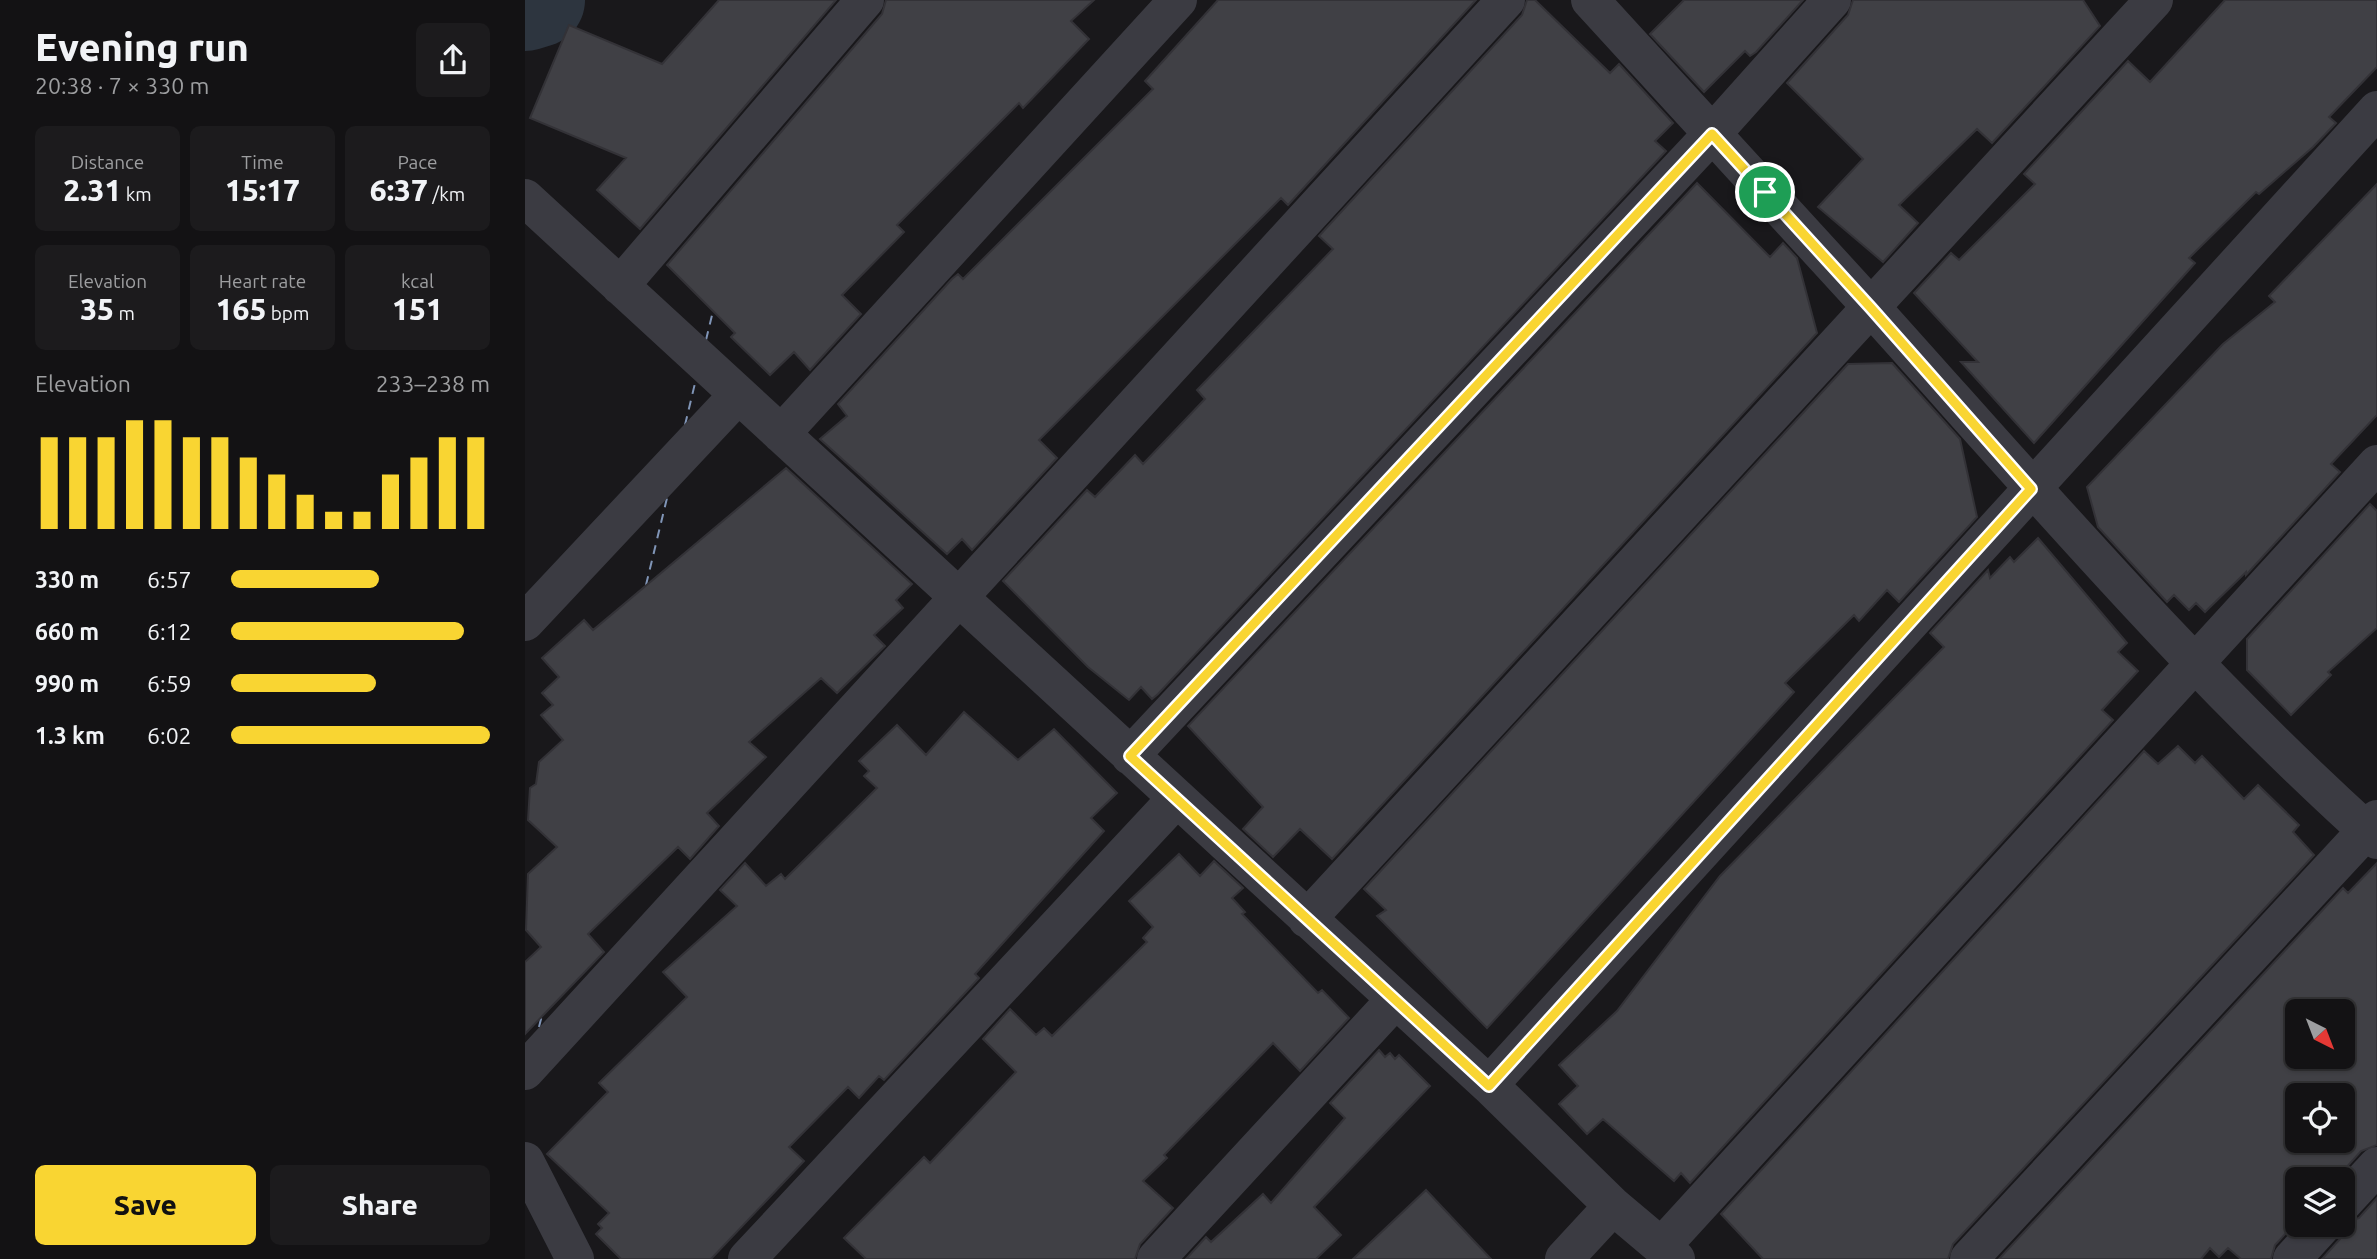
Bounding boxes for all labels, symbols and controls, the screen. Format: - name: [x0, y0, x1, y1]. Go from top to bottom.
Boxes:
- button: share: [416, 23, 490, 97]
- text: Evening run: [35, 26, 249, 68]
- text: 20:38 · 7 × 330 m: [35, 73, 209, 98]
- text: Distance: [71, 151, 144, 173]
- text: Time: [241, 151, 284, 173]
- text: Pace: [397, 151, 438, 173]
- pin: [1735, 162, 1795, 222]
- text: 2.31: [63, 173, 121, 207]
- text: 15:17: [225, 173, 300, 207]
- text: 6:37: [370, 173, 428, 207]
- icon: arrive: [1746, 173, 1784, 211]
- text: km: [121, 183, 152, 205]
- text: /km: [428, 183, 465, 205]
- text: Elevation: [68, 270, 147, 292]
- text: Heart rate: [219, 270, 306, 292]
- text: kcal: [401, 270, 434, 292]
- text: 35: [80, 292, 114, 326]
- text: 165: [216, 292, 266, 326]
- text: 151: [392, 292, 443, 326]
- text: m: [114, 302, 135, 324]
- text: bpm: [266, 302, 309, 324]
- text: Elevation: [35, 371, 131, 396]
- text: 233–238 m: [376, 371, 490, 396]
- text: 330 m: [35, 567, 99, 592]
- text: 6:57: [147, 567, 192, 592]
- text: 660 m: [35, 619, 99, 644]
- text: 6:12: [147, 619, 192, 644]
- text: 990 m: [35, 671, 99, 696]
- text: 6:59: [147, 671, 192, 696]
- text: 1.3 km: [35, 723, 105, 748]
- text: 6:02: [147, 723, 192, 748]
- north arrow: [2285, 999, 2355, 1069]
- map controls: [2285, 999, 2355, 1237]
- button: locate: [2285, 1083, 2355, 1153]
- button: Save: [35, 1165, 256, 1245]
- button: Share: [270, 1165, 490, 1245]
- button: layers: [2285, 1167, 2355, 1237]

